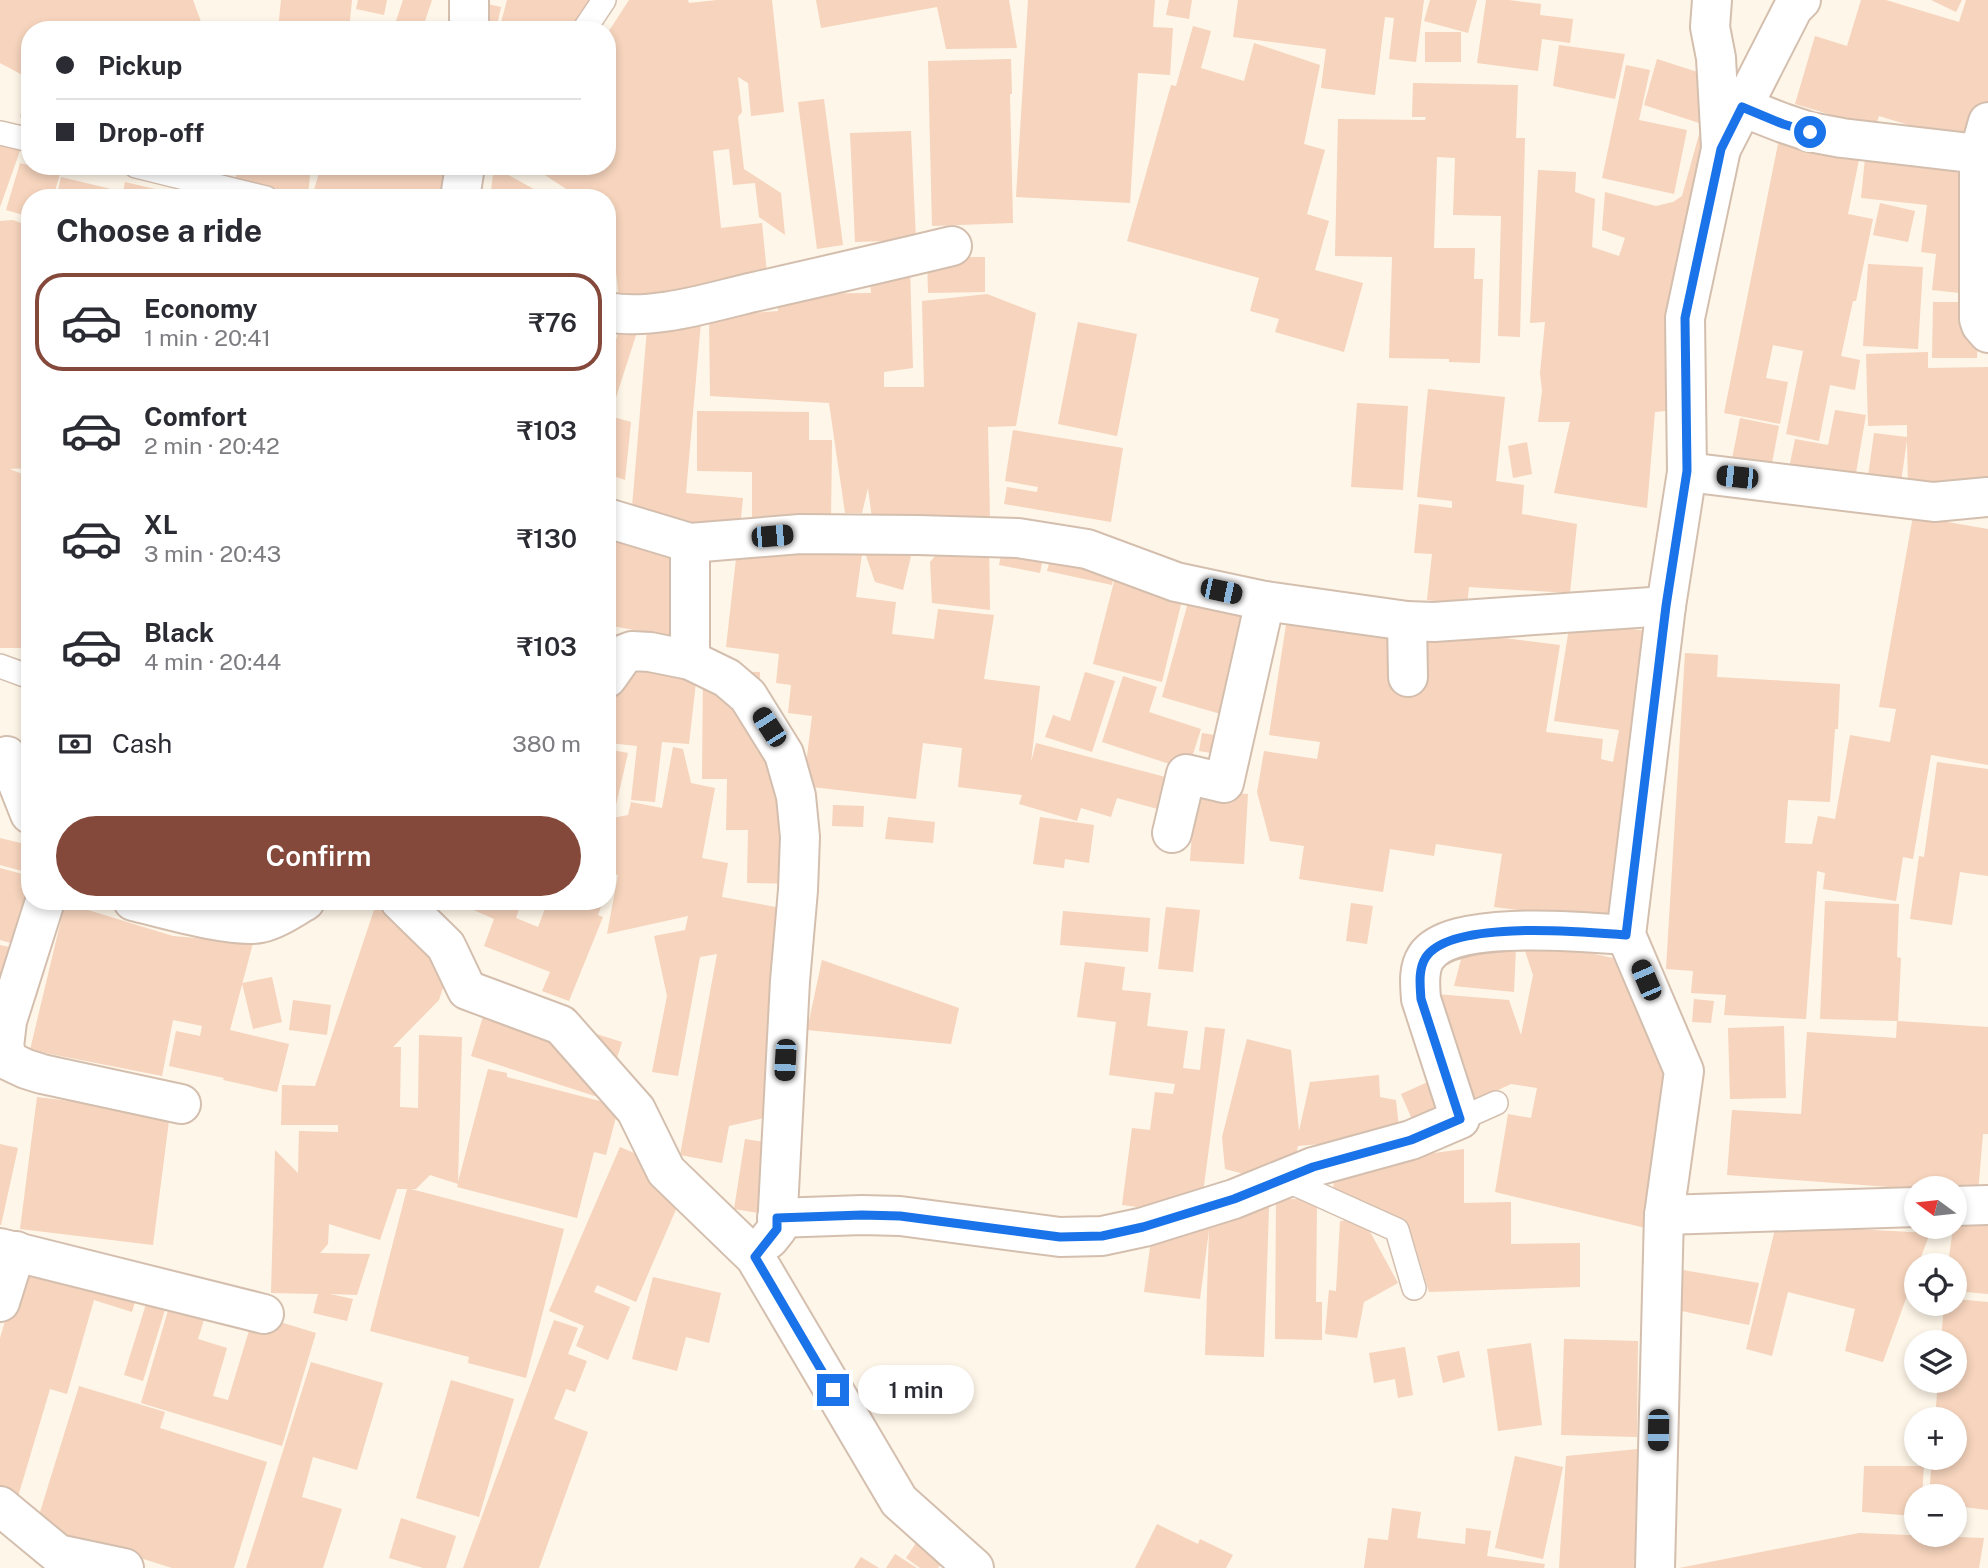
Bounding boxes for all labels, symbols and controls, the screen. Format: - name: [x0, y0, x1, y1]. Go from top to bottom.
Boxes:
- text: Pickup: [98, 50, 182, 81]
- route start: [1794, 116, 1826, 148]
- text: Drop-off: [98, 117, 204, 148]
- text: Choose a ride: [56, 212, 262, 249]
- icon: car: [60, 291, 123, 354]
- text: Economy: [144, 293, 257, 324]
- text: ₹76: [529, 307, 577, 338]
- text: 1 min · 20:41: [144, 324, 271, 351]
- icon: car: [60, 399, 123, 462]
- text: Comfort: [144, 401, 247, 432]
- text: ₹103: [517, 415, 577, 446]
- text: 2 min · 20:42: [144, 432, 280, 459]
- car: [1716, 464, 1759, 490]
- icon: car: [60, 507, 123, 570]
- text: XL: [144, 509, 178, 540]
- text: ₹130: [517, 523, 577, 554]
- car: [751, 524, 794, 548]
- text: 3 min · 20:43: [144, 540, 281, 567]
- car: [1199, 576, 1244, 606]
- icon: car: [60, 615, 123, 678]
- text: Black: [144, 617, 214, 648]
- text: ₹103: [517, 631, 577, 662]
- text: 4 min · 20:44: [144, 648, 281, 675]
- car: [749, 704, 790, 750]
- icon: cash: [56, 725, 94, 763]
- text: Cash: [112, 728, 172, 759]
- text: 380 m: [512, 730, 581, 757]
- button: Confirm: [56, 816, 581, 896]
- car: [1629, 957, 1664, 1003]
- car: [774, 1038, 797, 1082]
- north arrow: [1904, 1176, 1967, 1239]
- map controls: [1904, 1176, 1967, 1547]
- button: locate: [1904, 1253, 1967, 1316]
- button: layers: [1904, 1330, 1967, 1393]
- callout: 1 min: [858, 1366, 973, 1414]
- route end: [817, 1374, 849, 1406]
- text: 1 min: [889, 1376, 943, 1403]
- button: +: [1904, 1407, 1967, 1470]
- car: [1648, 1409, 1669, 1451]
- button: −: [1904, 1484, 1967, 1547]

